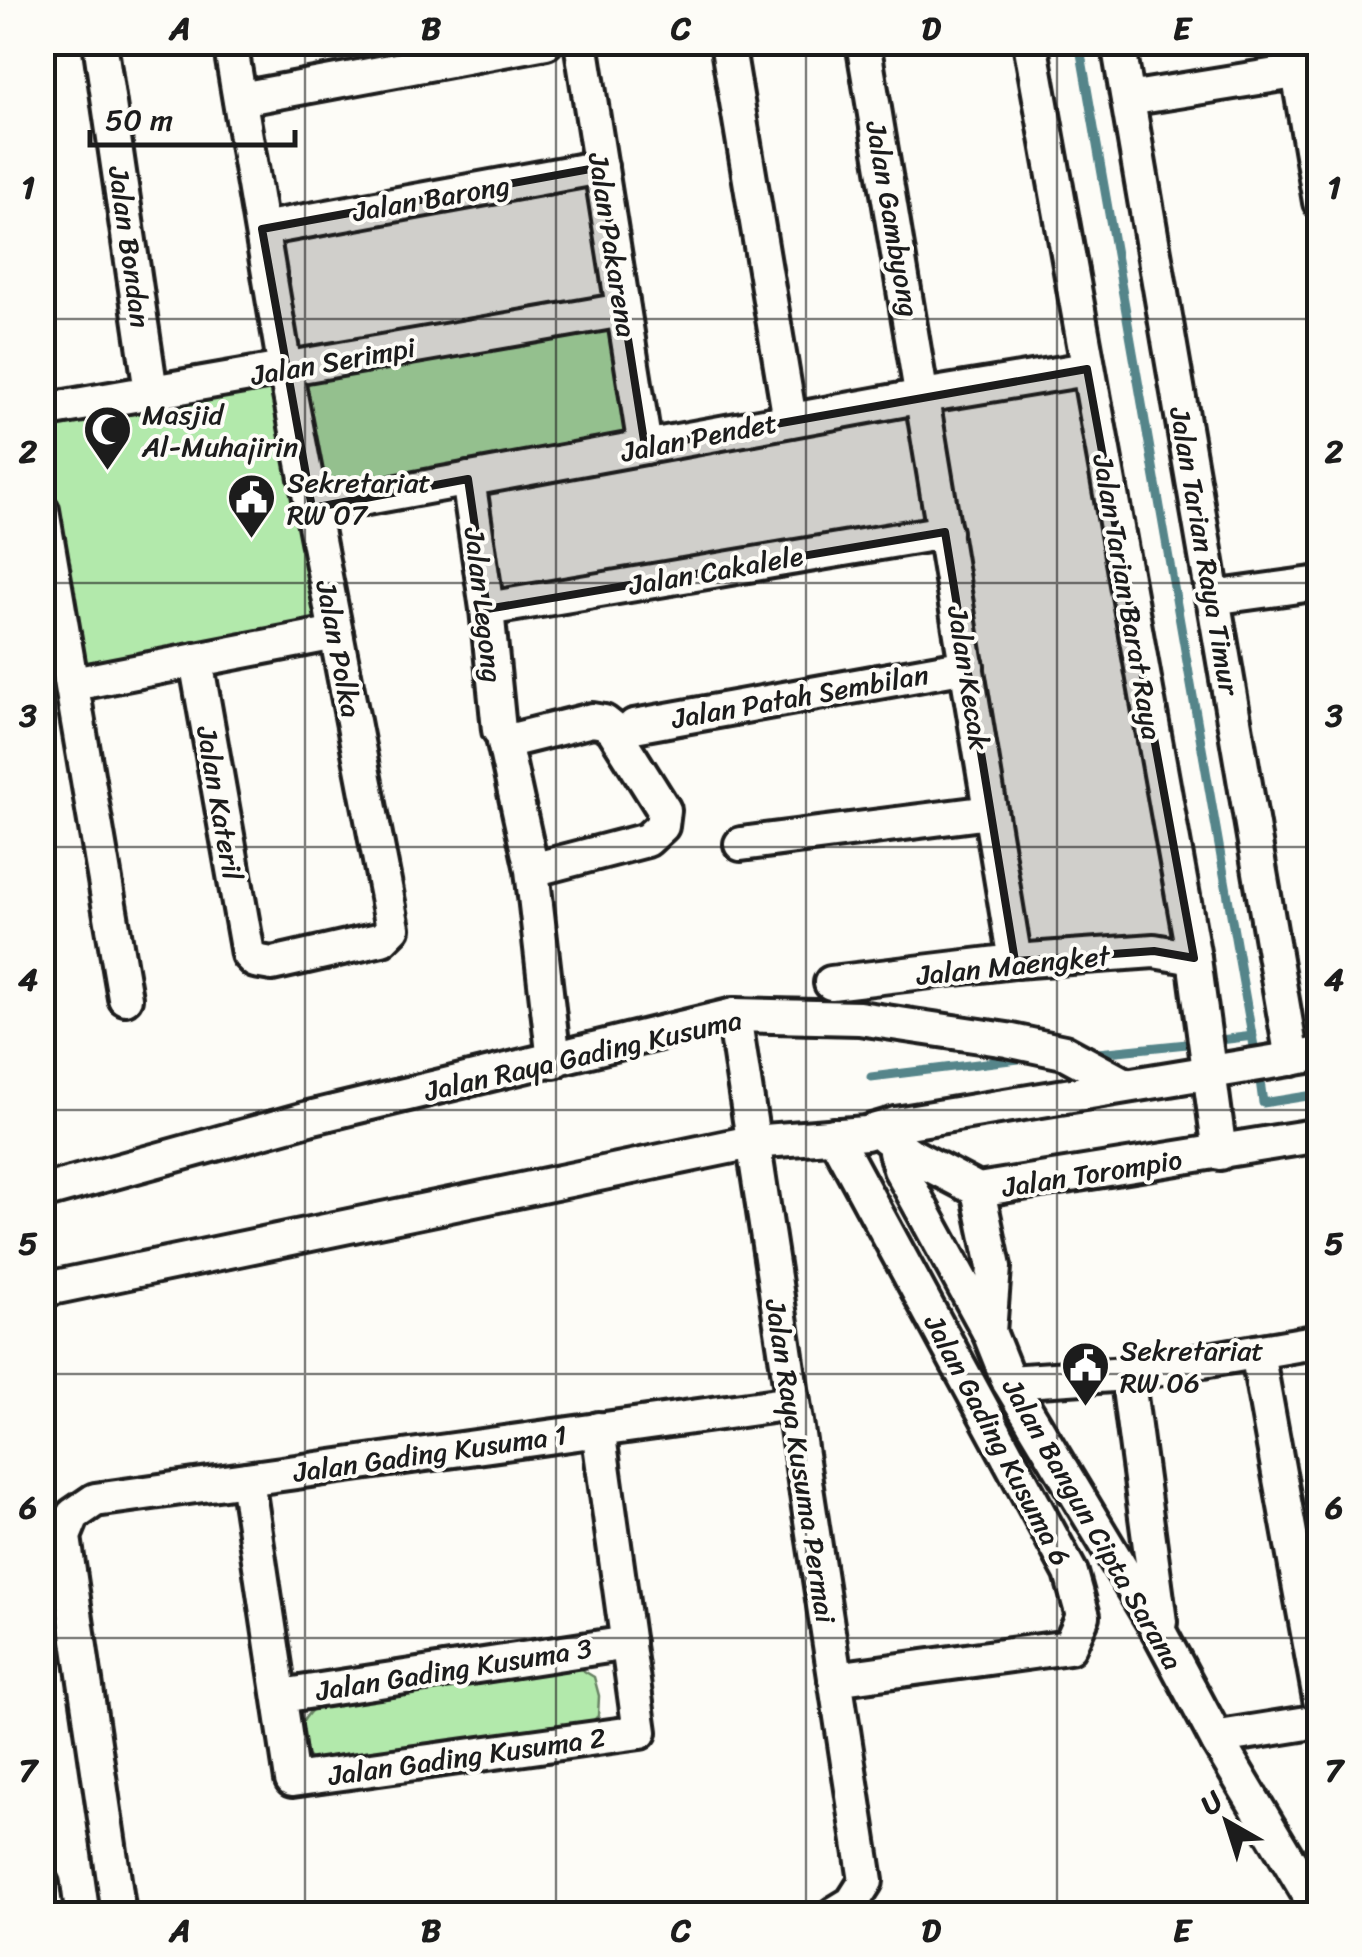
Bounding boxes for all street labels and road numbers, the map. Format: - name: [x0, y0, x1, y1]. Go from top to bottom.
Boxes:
- street label: Jalan Gambyong: [851, 116, 934, 321]
- street label: Jalan Pakarena: [574, 148, 651, 341]
- street label: Jalan Barong: [348, 161, 513, 237]
- street label: Jalan Bondan: [94, 162, 165, 331]
- street label: Jalan Serimpi: [246, 323, 420, 400]
- street label: Jalan Pendet: [616, 398, 781, 477]
- street label: Jalan Tarian Raya Timur: [1155, 402, 1254, 700]
- street label: Jalan Tarian Barat Raya: [1078, 449, 1177, 744]
- street label: Jalan Legong: [450, 524, 517, 685]
- street label: Jalan Cakalele: [624, 531, 807, 610]
- street label: Jalan Polka: [301, 575, 376, 722]
- street label: Jalan Kecak: [933, 602, 1004, 754]
- street label: Jalan Patah Sembilan: [667, 650, 932, 743]
- street label: Jalan Kateril: [182, 721, 257, 885]
- street label: Jalan Maengket: [913, 931, 1114, 1000]
- street label: Jalan Raya Gading Kusuma: [419, 995, 747, 1116]
- street label: Jalan Torompio: [998, 1135, 1186, 1212]
- street label: Jalan Raya Kusuma Permai: [751, 1295, 850, 1628]
- street label: Jalan Gading Kusuma 6: [910, 1305, 1085, 1575]
- street label: Jalan Bangun Cipta Sarana: [988, 1368, 1196, 1680]
- street label: Jalan Gading Kusuma 1: [289, 1410, 570, 1497]
- street label: Jalan Gading Kusuma 3: [312, 1623, 596, 1716]
- street label: Jalan Gading Kusuma 2: [324, 1713, 609, 1800]

